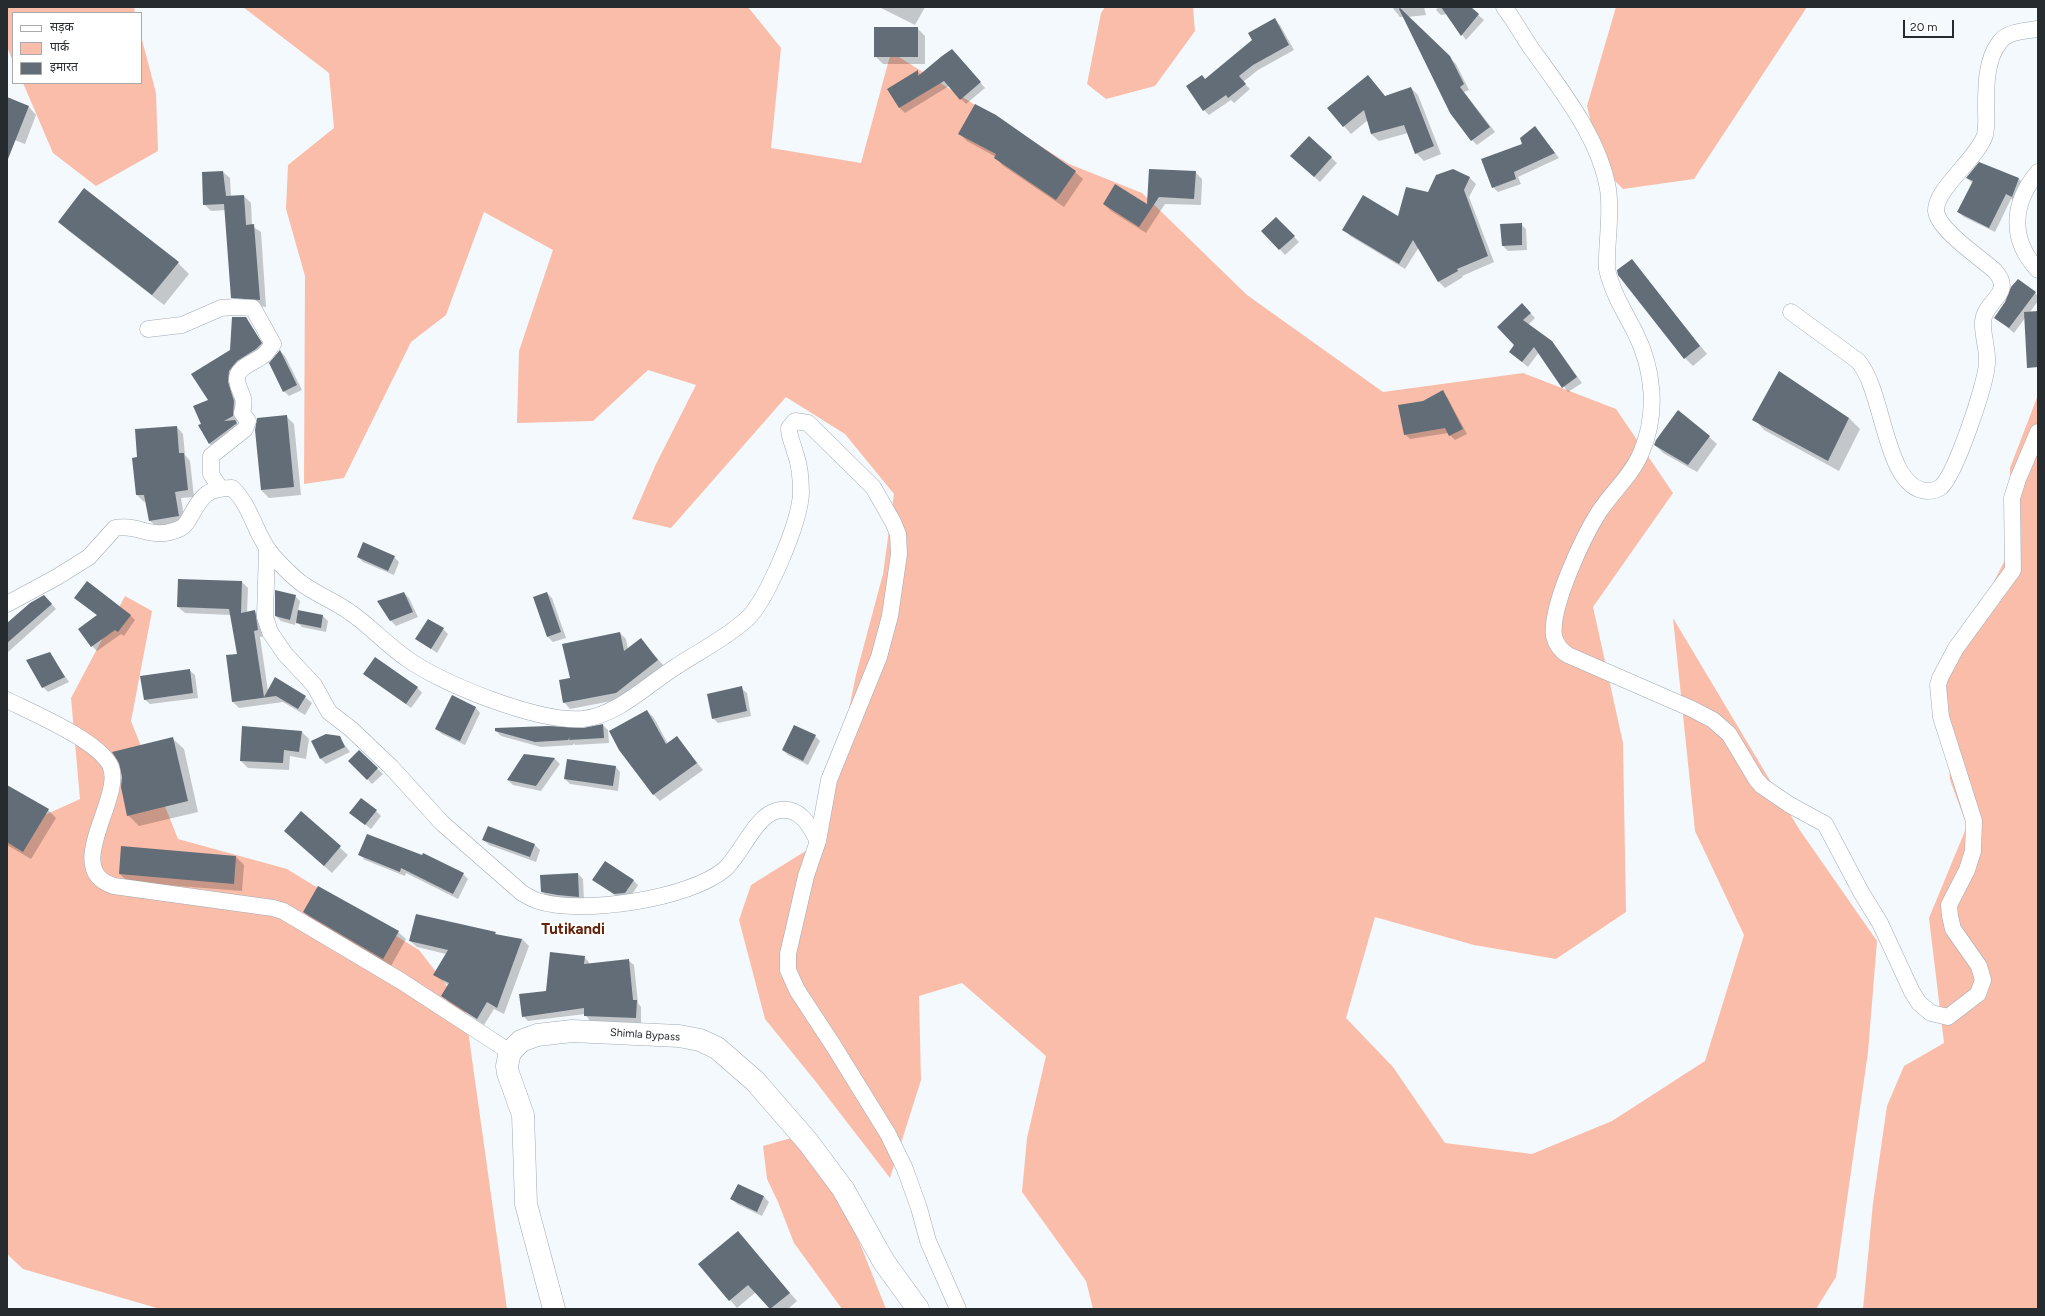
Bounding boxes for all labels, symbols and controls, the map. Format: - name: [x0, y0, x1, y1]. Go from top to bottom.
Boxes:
- legend: [12, 12, 142, 84]
- scale bar: [1905, 12, 1956, 38]
- text: सड़क: [50, 20, 74, 34]
- text: 20 m: [1910, 20, 1938, 34]
- text: पार्क: [50, 40, 69, 54]
- text: इमारत: [50, 60, 78, 74]
- district label: Tutikandi: [541, 921, 605, 939]
- street label: Shimla Bypass: [609, 1026, 681, 1044]

